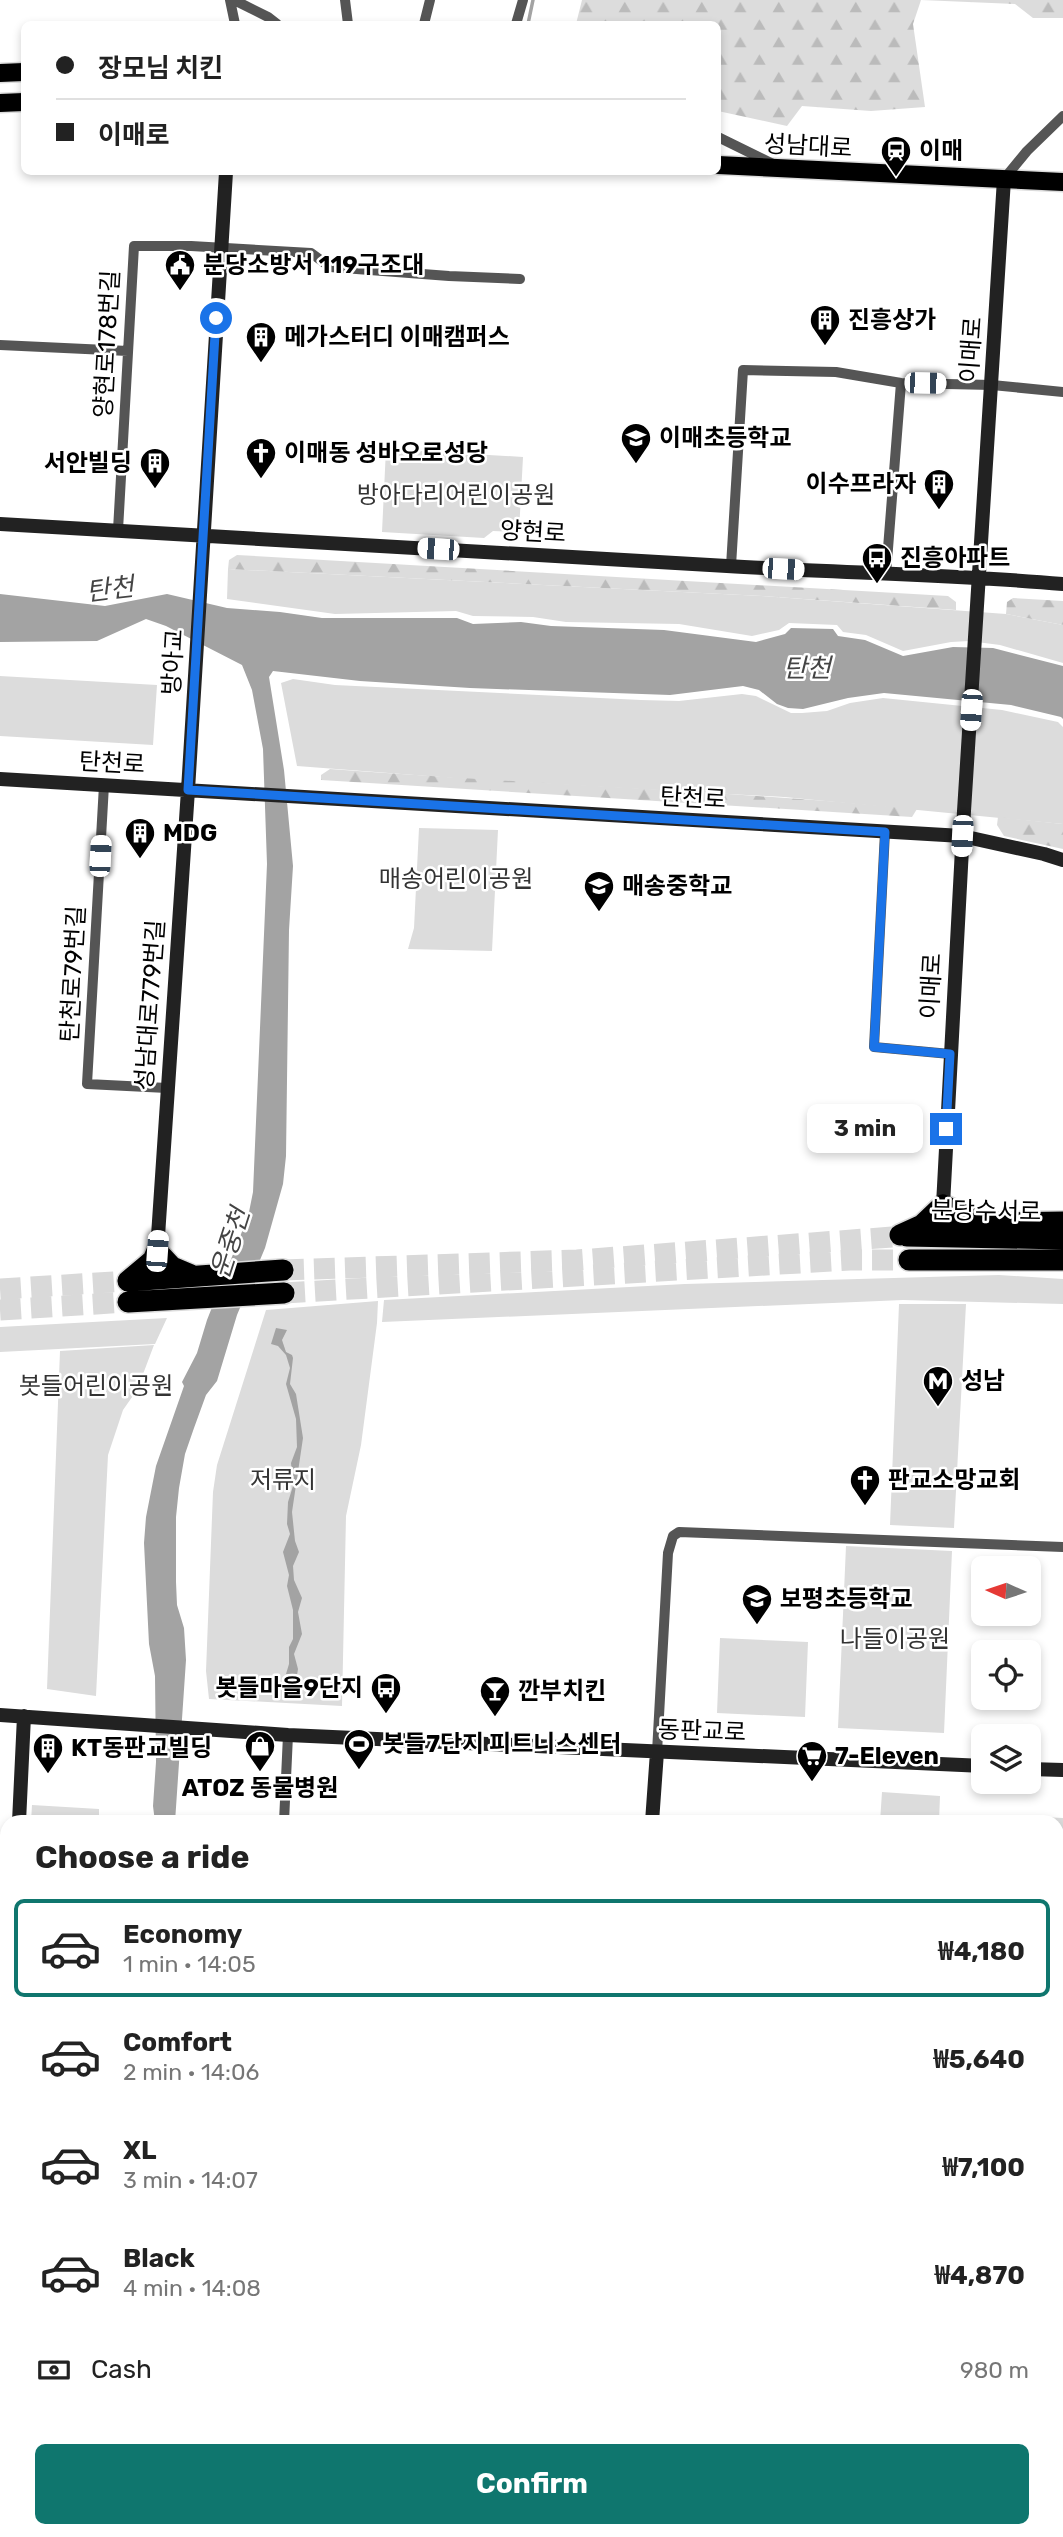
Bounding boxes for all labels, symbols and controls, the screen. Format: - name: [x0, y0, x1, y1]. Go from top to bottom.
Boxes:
- text: 장모님 치킨: [98, 53, 223, 84]
- text: 이매로: [98, 120, 170, 151]
- street label: 성남대로: [763, 130, 853, 162]
- station icon: 이매: [879, 134, 913, 178]
- place label: 이매: [919, 137, 963, 165]
- public building icon: 분당소방서 119구조대: [163, 248, 197, 292]
- place label: 분당소방서 119구조대: [203, 251, 424, 279]
- street label: 양현로178번길: [89, 269, 125, 419]
- route start: [200, 302, 232, 334]
- building icon: 진흥상가: [808, 303, 842, 347]
- place label: 진흥상가: [848, 306, 936, 334]
- street label: 이매로: [955, 316, 987, 384]
- building icon: 메가스터디 이매캠퍼스: [244, 320, 278, 364]
- place label: 메가스터디 이매캠퍼스: [284, 323, 510, 351]
- car: [904, 372, 947, 394]
- school or university icon: 이매초등학교: [619, 421, 653, 465]
- place label: 이매초등학교: [659, 424, 791, 452]
- church icon: 이매동 성바오로성당: [244, 436, 278, 480]
- place label: 이매동 성바오로성당: [284, 439, 488, 467]
- building icon: 서안빌딩: [138, 446, 172, 490]
- place label: 서안빌딩: [44, 449, 132, 477]
- building icon: 이수프라자: [922, 467, 956, 511]
- place label: 이수프라자: [806, 470, 916, 498]
- park label: 방아다리어린이공원: [357, 481, 555, 509]
- street label: 양현로: [499, 516, 567, 548]
- car: [417, 537, 460, 561]
- bus stop icon: 진흥아파트: [860, 541, 894, 585]
- place label: 진흥아파트: [900, 544, 1010, 572]
- car: [762, 557, 805, 581]
- water label: 탄천: [84, 571, 139, 608]
- street label: 방아교: [157, 628, 189, 696]
- water label: 탄천: [783, 653, 834, 684]
- car: [960, 688, 983, 732]
- street label: 탄천로: [78, 747, 146, 779]
- street label: 탄천로: [659, 782, 727, 814]
- car: [951, 814, 974, 858]
- building icon: MDG: [123, 816, 157, 860]
- place label: MDG: [163, 819, 217, 847]
- car: [89, 834, 112, 878]
- park label: 매송어린이공원: [379, 865, 533, 893]
- school or university icon: 매송중학교: [582, 869, 616, 913]
- place label: 매송중학교: [622, 872, 732, 900]
- street label: 탄천로79번길: [55, 905, 91, 1043]
- street label: 성남대로779번길: [130, 919, 170, 1091]
- street label: 이매로: [915, 952, 947, 1020]
- callout: 3 min: [806, 1104, 922, 1154]
- route end: [930, 1113, 962, 1145]
- text: 3 min: [834, 1114, 896, 1142]
- street label: 분당수서로: [931, 1196, 1041, 1226]
- water label: 운중천: [205, 1201, 257, 1282]
- car: [146, 1229, 169, 1273]
- metro station icon: 성남: [921, 1364, 955, 1408]
- place label: 성남: [961, 1367, 1005, 1395]
- park label: 봇들어린이공원: [19, 1372, 173, 1400]
- church icon: 판교소망교회: [848, 1463, 882, 1507]
- park label: 저류지: [250, 1466, 316, 1494]
- place label: 판교소망교회: [888, 1466, 1020, 1494]
- north arrow: [971, 1556, 1041, 1626]
- map controls: [971, 1556, 1041, 1794]
- school or university icon: 보평초등학교: [740, 1582, 774, 1626]
- place label: 보평초등학교: [780, 1585, 912, 1613]
- park label: 나들이공원: [840, 1625, 950, 1653]
- button: locate: [971, 1640, 1041, 1710]
- bus stop icon: 봇들마을9단지: [369, 1671, 403, 1715]
- place label: 봇들마을9단지: [215, 1674, 363, 1702]
- bar icon: 깐부치킨: [478, 1674, 512, 1718]
- place label: 깐부치킨: [518, 1677, 606, 1705]
- street label: 동판교로: [657, 1715, 747, 1747]
- button: layers: [971, 1724, 1041, 1794]
- sports icon: 봇들7단지 피트니스센터: [342, 1727, 376, 1771]
- shop icon: ATOZ 동물병원: [243, 1729, 277, 1773]
- place label: 봇들7단지 피트니스센터: [382, 1730, 622, 1758]
- building icon: KT동판교빌딩: [31, 1731, 65, 1775]
- place label: KT동판교빌딩: [71, 1734, 212, 1762]
- supermarket icon: 7-Eleven: [795, 1739, 829, 1783]
- place label: 7-Eleven: [835, 1742, 939, 1770]
- place label: ATOZ 동물병원: [182, 1774, 338, 1802]
- text: Choose a ride: [35, 1838, 249, 1876]
- icon: car: [39, 1917, 102, 1980]
- text: Economy: [123, 1919, 242, 1950]
- text: ₩4,180: [938, 1936, 1025, 1967]
- text: 1 min · 14:05: [123, 1950, 256, 1978]
- icon: car: [39, 2025, 102, 2088]
- text: Comfort: [123, 2027, 232, 2058]
- text: ₩5,640: [934, 2044, 1025, 2075]
- text: 2 min · 14:06: [123, 2058, 259, 2086]
- icon: car: [39, 2133, 102, 2196]
- text: XL: [123, 2135, 156, 2166]
- text: ₩7,100: [942, 2152, 1025, 2183]
- text: 3 min · 14:07: [123, 2166, 258, 2194]
- icon: car: [39, 2241, 102, 2304]
- text: Black: [123, 2243, 195, 2274]
- text: ₩4,870: [935, 2260, 1025, 2291]
- text: 4 min · 14:08: [123, 2274, 261, 2302]
- icon: cash: [35, 2351, 73, 2389]
- text: Cash: [91, 2354, 152, 2385]
- text: 980 m: [960, 2356, 1029, 2384]
- button: Confirm: [35, 2444, 1029, 2524]

